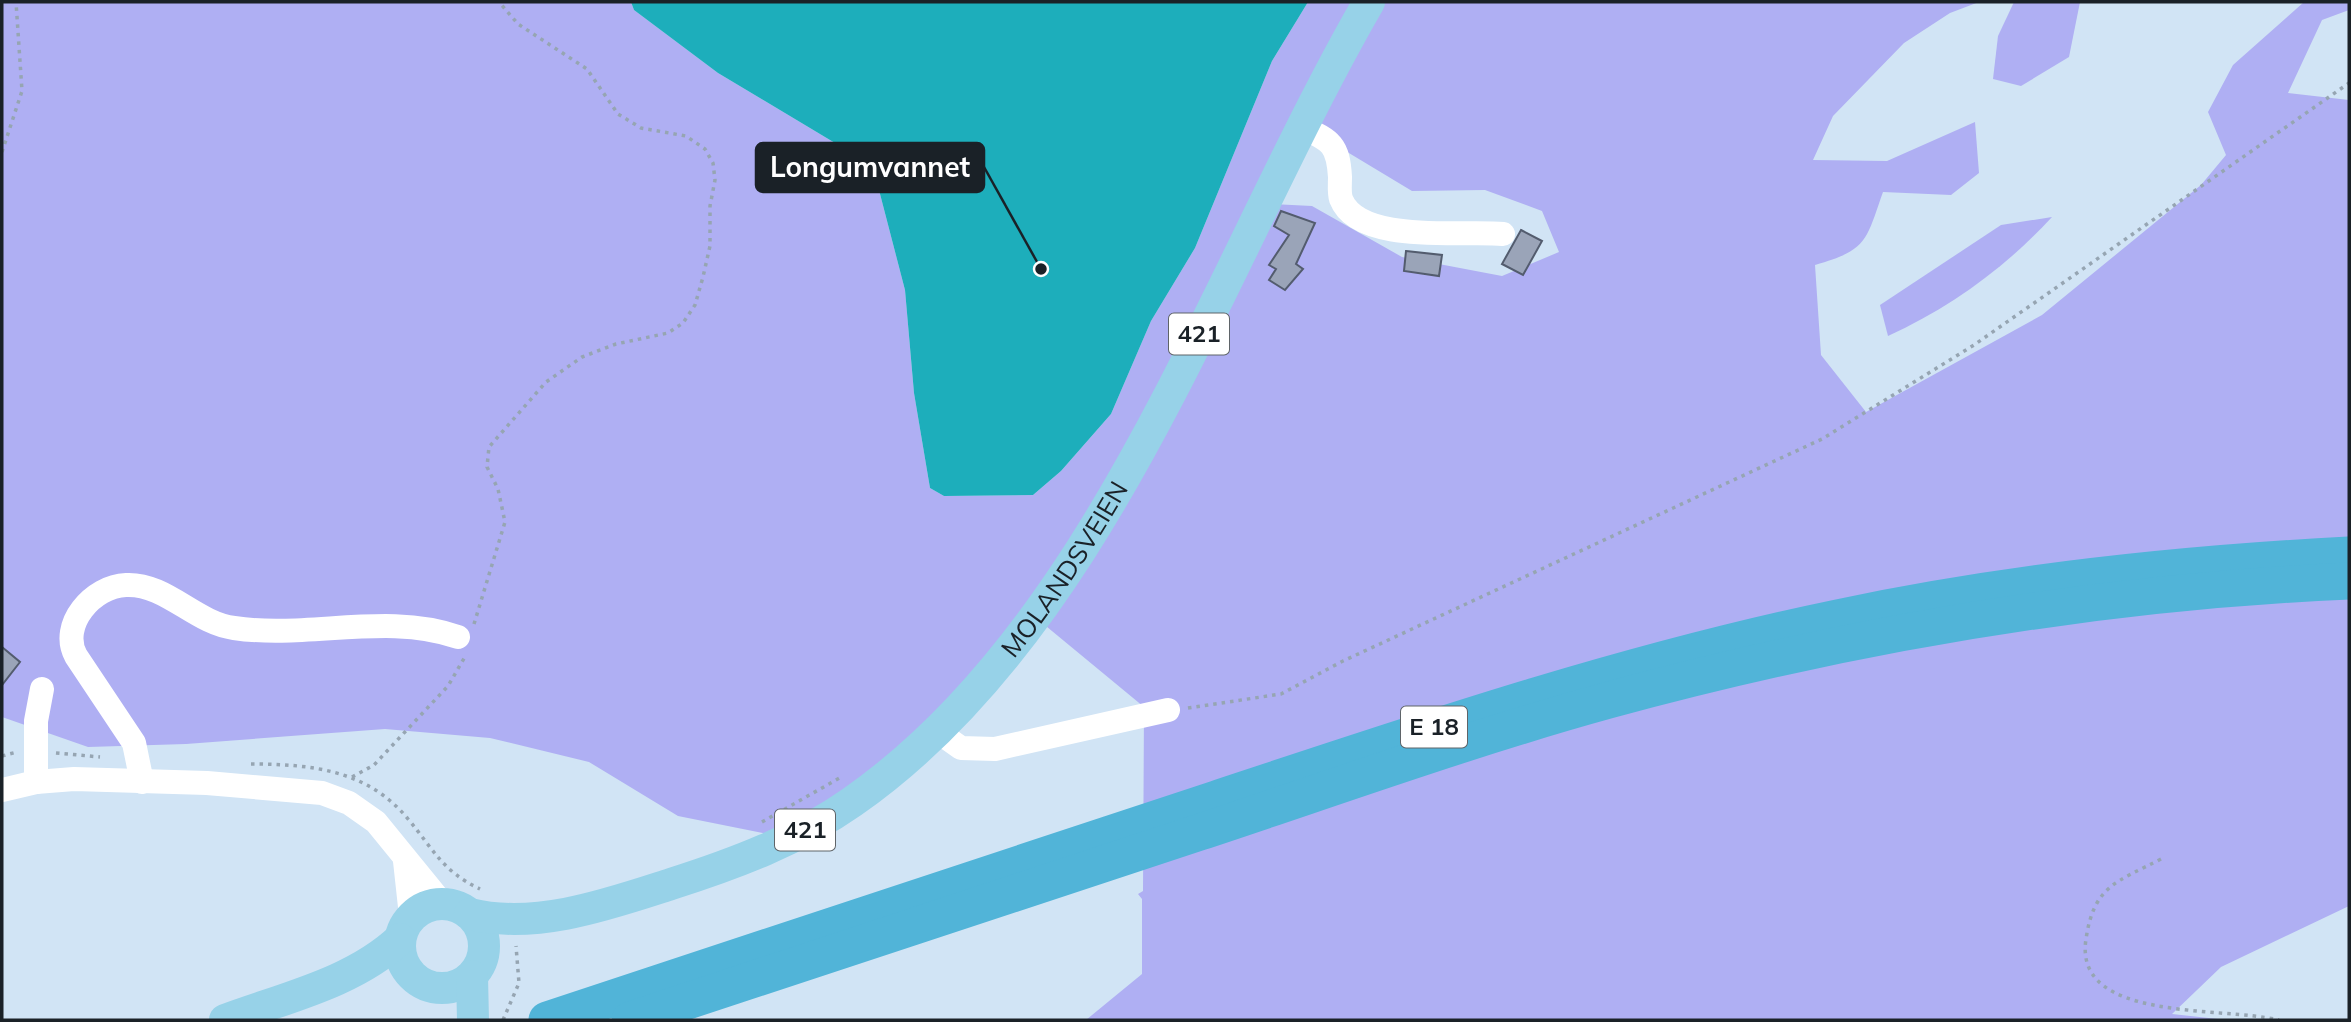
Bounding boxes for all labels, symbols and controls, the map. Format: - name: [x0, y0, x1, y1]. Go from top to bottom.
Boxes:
- callout: Longumvannet: [756, 143, 984, 192]
- text: Longumvannet: [770, 149, 970, 184]
- road number: 421: [1169, 314, 1229, 354]
- street label: MOLANDSVEIEN: [994, 475, 1135, 664]
- road number: E 18: [1401, 706, 1467, 748]
- road number: 421: [775, 810, 835, 850]

